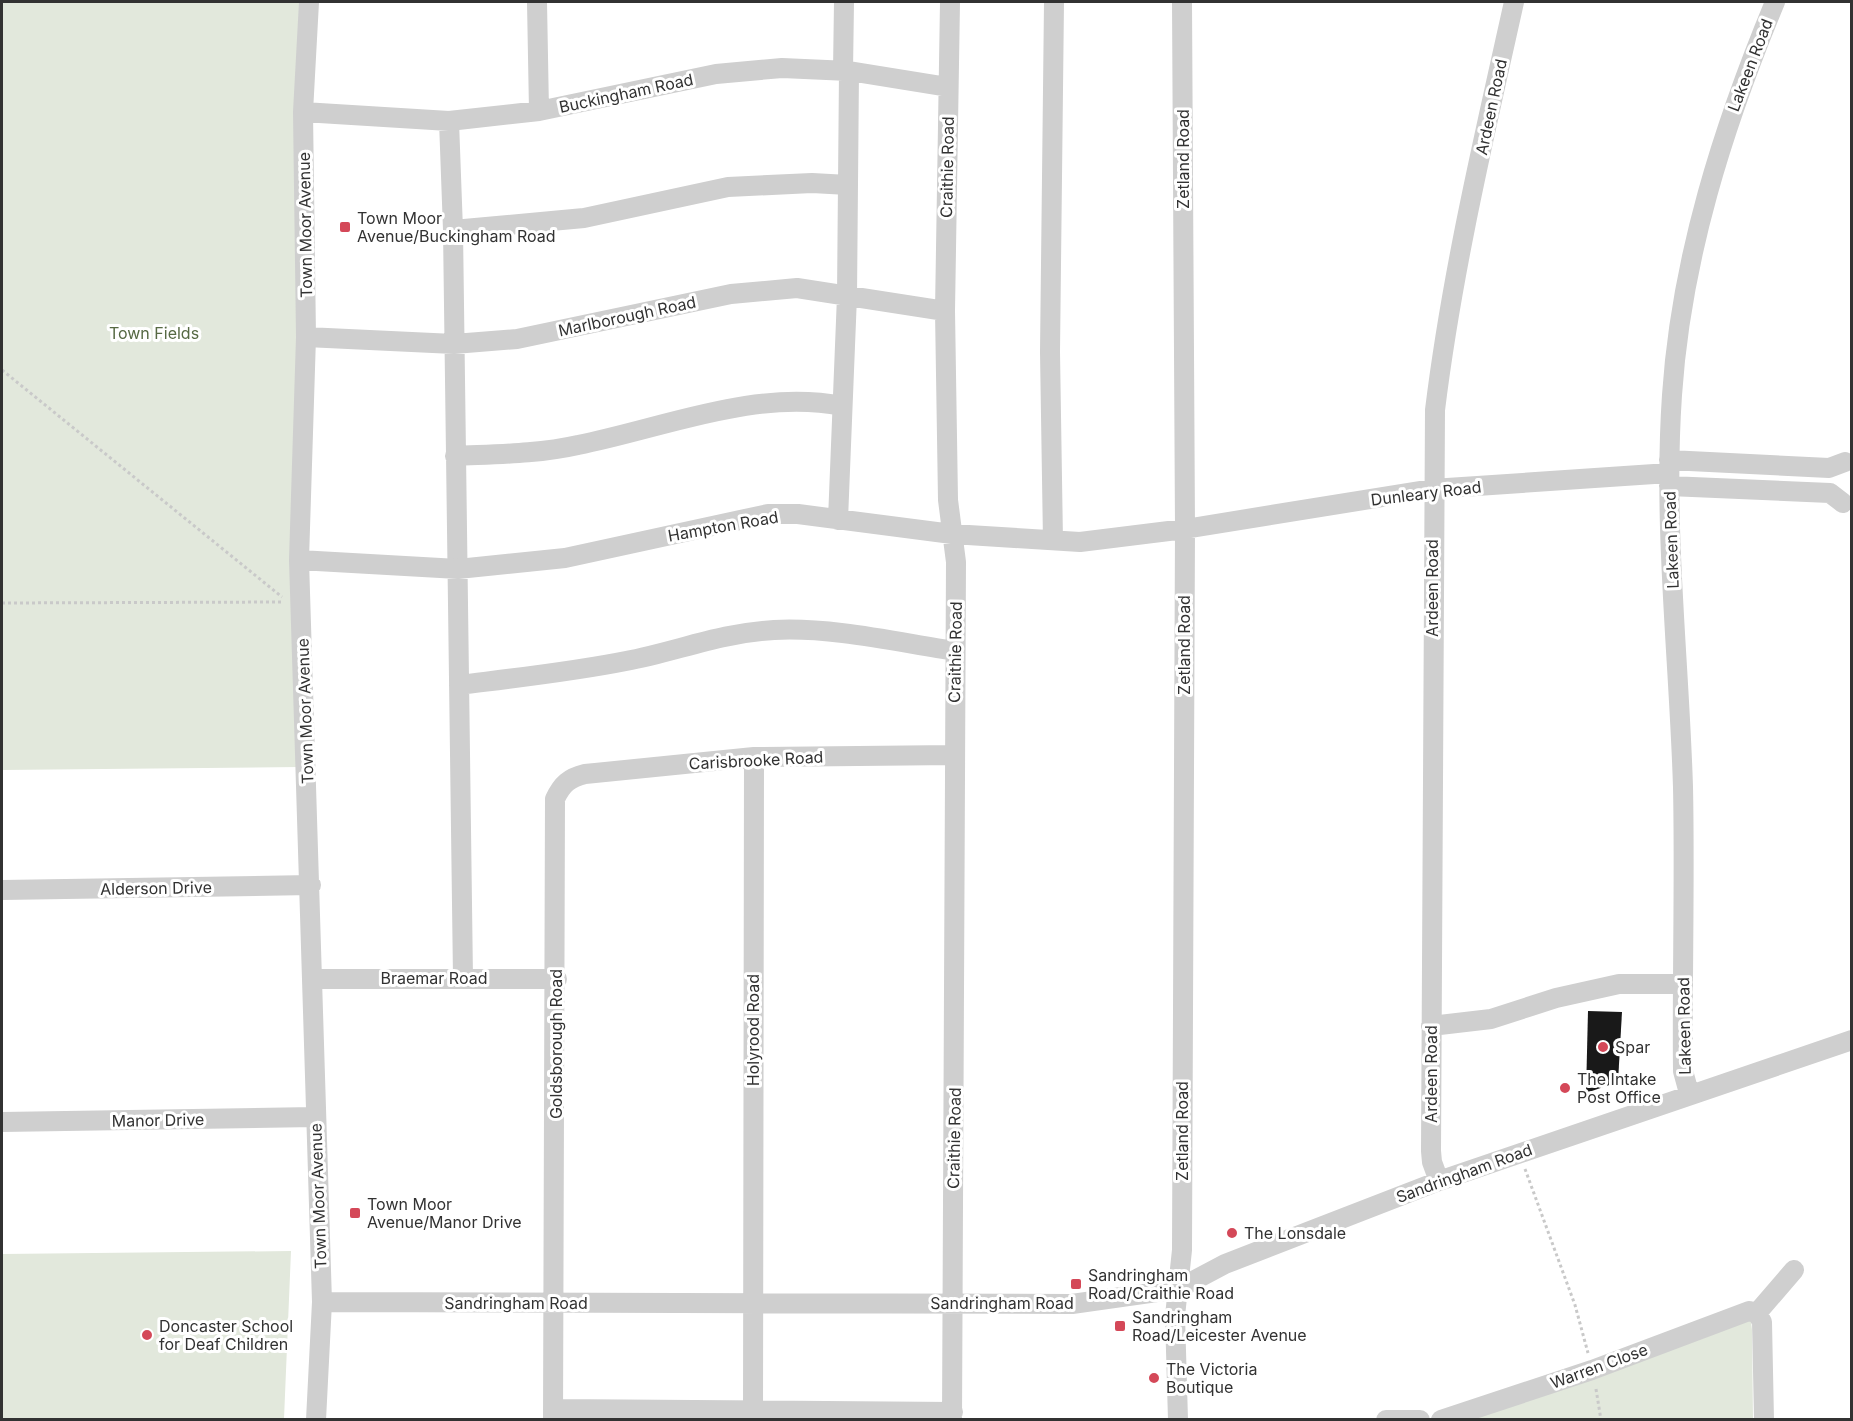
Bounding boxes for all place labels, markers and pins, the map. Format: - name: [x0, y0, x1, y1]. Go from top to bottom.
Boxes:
- place label: Town Moor Avenue/Buckingham Road: [357, 208, 556, 246]
- marker: Town Moor Avenue/Buckingham Road: [338, 220, 352, 234]
- place label: Spar: [1615, 1037, 1650, 1057]
- marker: Spar: [1596, 1040, 1610, 1054]
- place label: The Intake Post Office: [1577, 1069, 1661, 1107]
- marker: The Intake Post Office: [1558, 1081, 1572, 1095]
- place label: Town Moor Avenue/Manor Drive: [367, 1194, 522, 1232]
- marker: Town Moor Avenue/Manor Drive: [348, 1206, 362, 1220]
- place label: The Lonsdale: [1244, 1223, 1346, 1243]
- marker: The Lonsdale: [1225, 1226, 1239, 1240]
- place label: Sandringham Road/Craithie Road: [1088, 1265, 1234, 1303]
- marker: Sandringham Road/Craithie Road: [1069, 1277, 1083, 1291]
- place label: Sandringham Road/Leicester Avenue: [1132, 1307, 1307, 1345]
- place label: Doncaster School for Deaf Children: [159, 1316, 293, 1354]
- marker: Sandringham Road/Leicester Avenue: [1113, 1319, 1127, 1333]
- marker: Doncaster School for Deaf Children: [140, 1328, 154, 1342]
- place label: The Victoria Boutique: [1166, 1359, 1257, 1397]
- marker: The Victoria Boutique: [1147, 1371, 1161, 1385]

